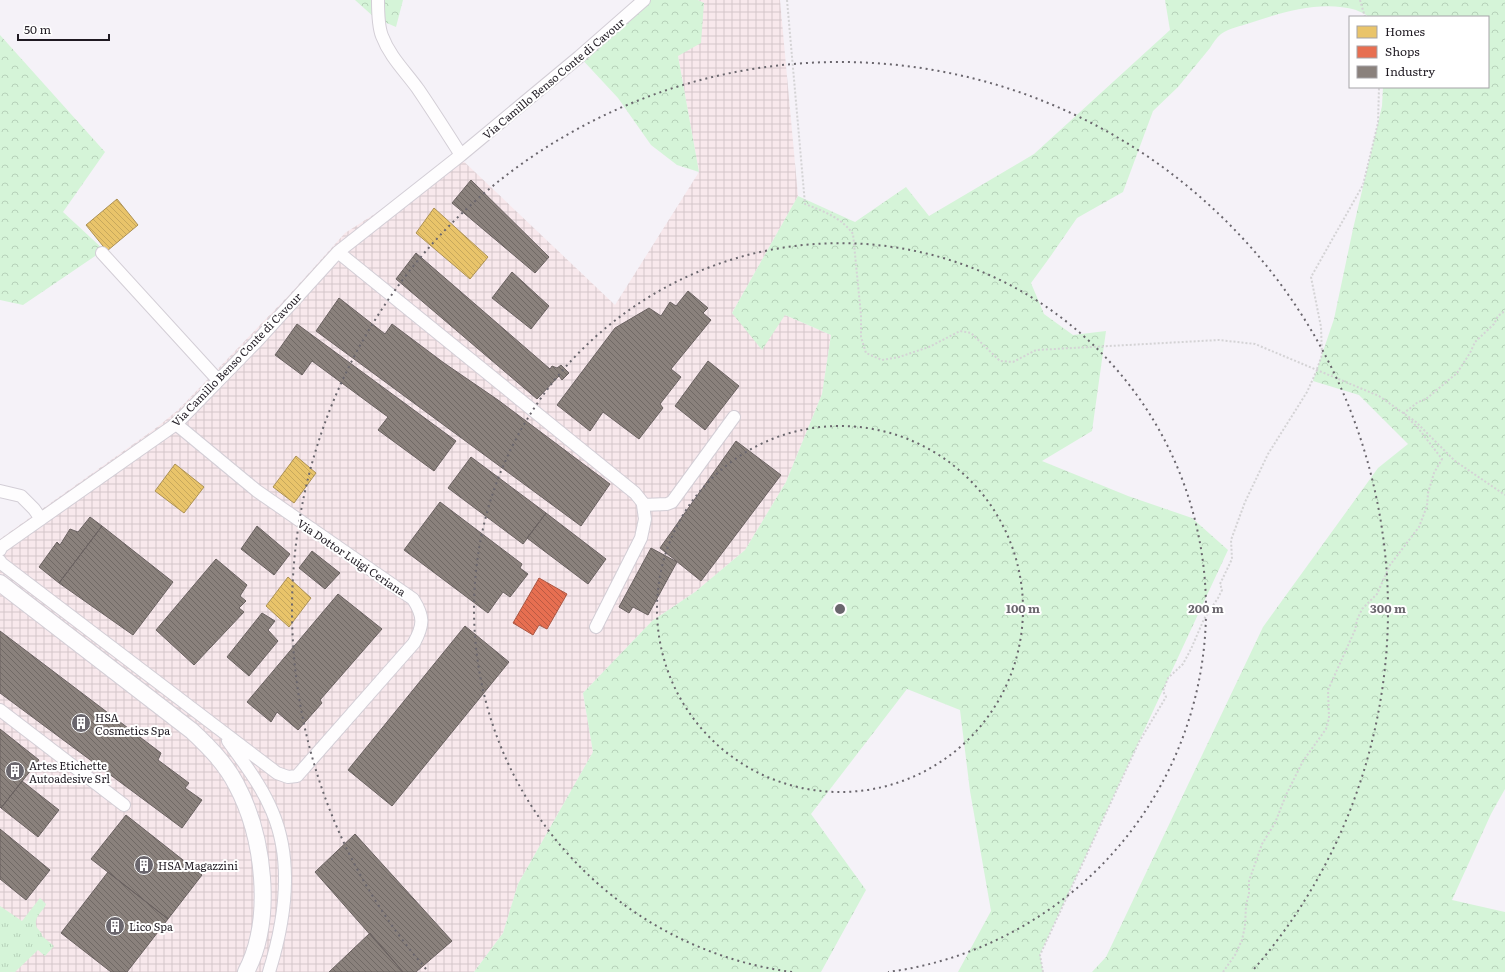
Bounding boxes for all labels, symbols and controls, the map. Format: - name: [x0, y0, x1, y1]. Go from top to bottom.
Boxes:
- street label: Via Camillo Benso Conte di Cavour: [479, 13, 628, 142]
- scale bar: [18, 16, 109, 42]
- legend: [1349, 16, 1489, 88]
- text: 50 m: [24, 20, 51, 38]
- text: Homes: [1385, 22, 1425, 40]
- text: Shops: [1385, 42, 1420, 60]
- text: Industry: [1385, 62, 1435, 80]
- street label: Via Camillo Benso Conte di Cavour: [167, 288, 305, 430]
- street label: Via Dottor Luigi Ceriana: [295, 515, 409, 599]
- text: 100 m: [1006, 599, 1040, 617]
- text: 200 m: [1188, 599, 1224, 617]
- text: 300 m: [1370, 599, 1406, 617]
- centre of rings: [833, 602, 847, 616]
- place label: HSA Cosmetics Spa: [95, 709, 170, 738]
- building icon: HSA Cosmetics Spa: [70, 712, 92, 734]
- place label: Artes Etichette Autoadesive Srl: [29, 757, 110, 786]
- building icon: Artes Etichette Autoadesive Srl: [4, 760, 26, 782]
- building icon: HSA Magazzini: [133, 854, 155, 876]
- place label: HSA Magazzini: [158, 857, 238, 873]
- building icon: Lico Spa: [104, 915, 126, 937]
- place label: Lico Spa: [129, 918, 173, 934]

